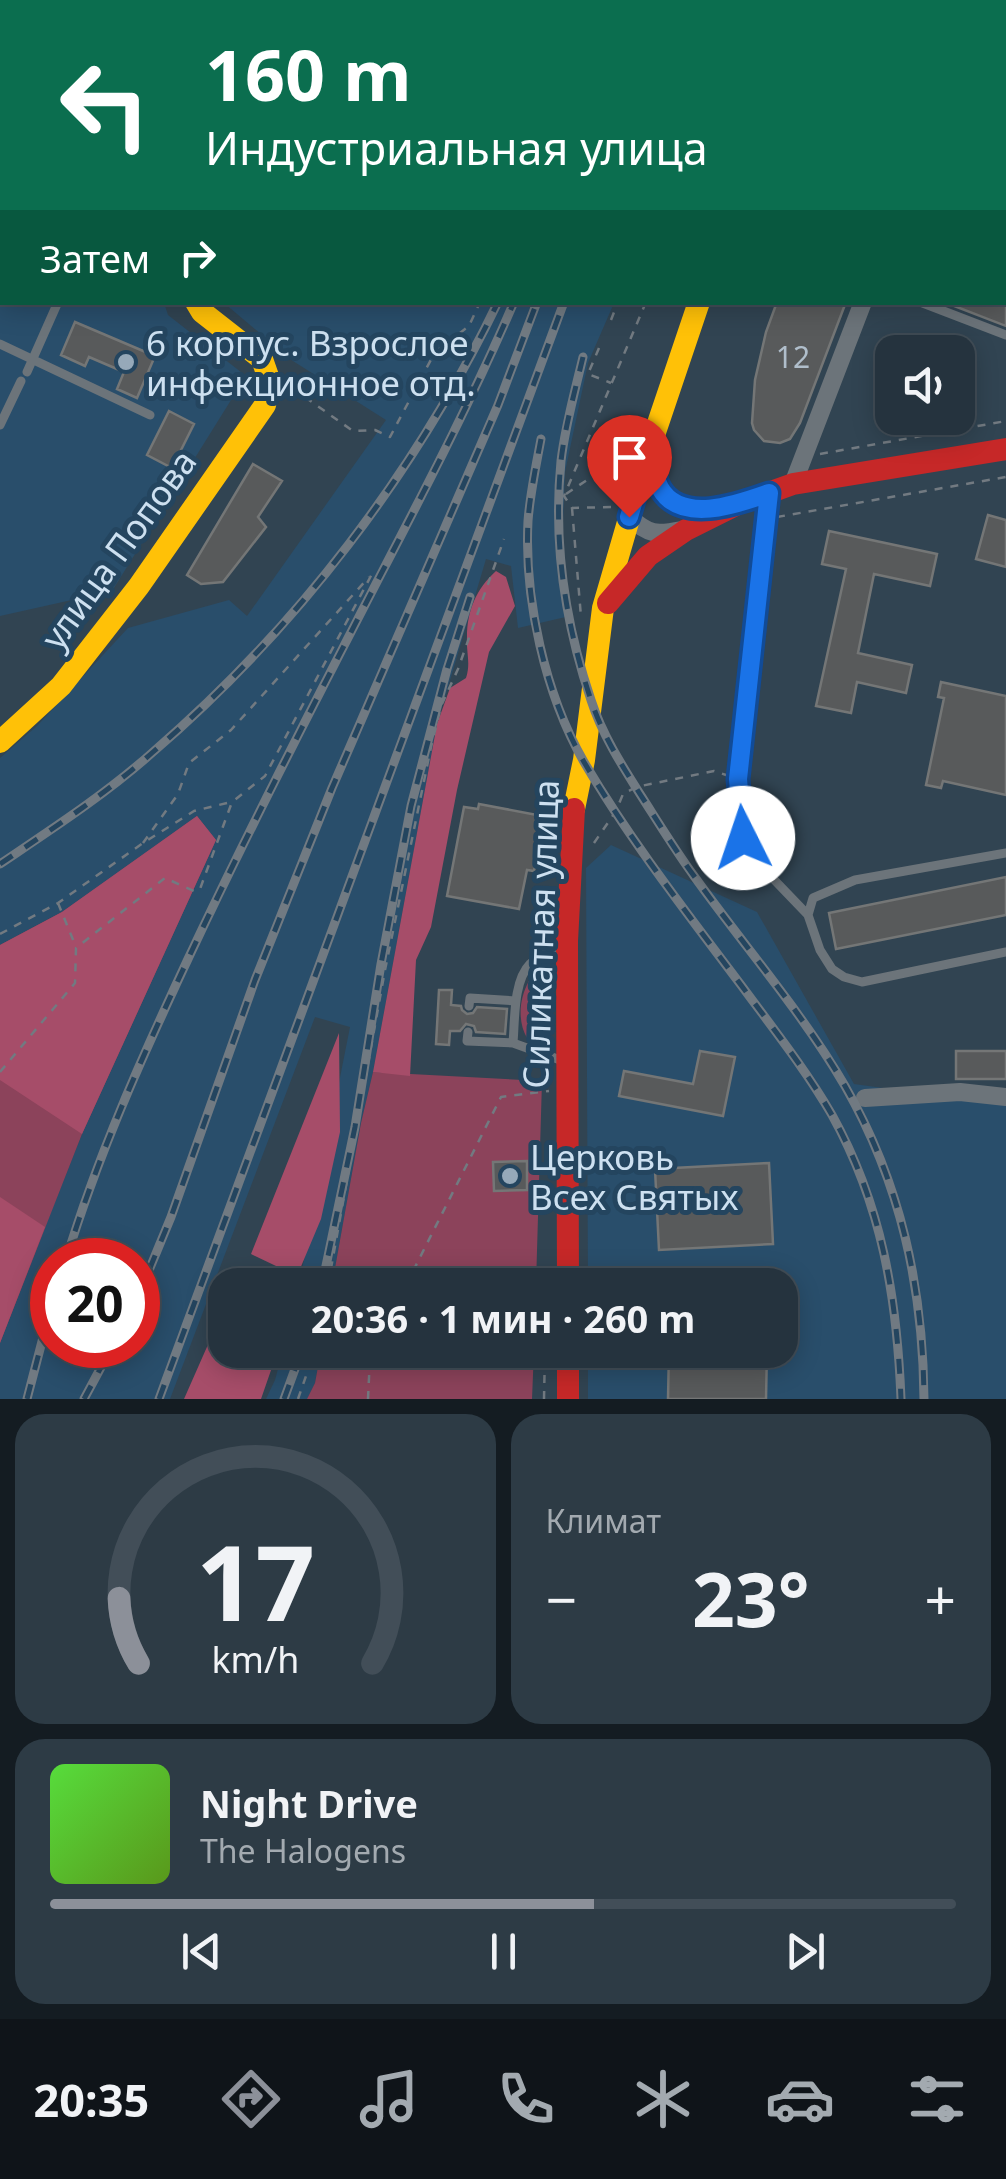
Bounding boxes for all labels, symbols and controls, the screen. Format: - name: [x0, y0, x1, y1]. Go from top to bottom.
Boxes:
- text: 160 m: [205, 26, 412, 122]
- icon: left: [40, 40, 170, 170]
- text: Индустриальная улица: [205, 117, 708, 178]
- icon: right: [170, 230, 225, 285]
- text: Затем: [40, 232, 150, 284]
- place label: 6 корпус. Взрослое инфекционное отд.: [146, 319, 476, 406]
- map controls: [875, 335, 975, 435]
- button: sound: [875, 335, 975, 435]
- house number: 12: [776, 336, 810, 377]
- marker: 6 корпус. Взрослое инфекционное отд.: [115, 351, 137, 373]
- pin: [587, 415, 672, 518]
- icon: arrive: [602, 430, 657, 485]
- street label: улица Попова: [30, 440, 206, 658]
- street label: Силикатная улица: [511, 779, 569, 1089]
- position arrow: [691, 786, 795, 890]
- place label: Церковь Всех Святых: [530, 1133, 738, 1220]
- marker: Церковь Всех Святых: [499, 1165, 521, 1187]
- speed limit sign: 20: [30, 1238, 160, 1368]
- text: 20:36 · 1 мин · 260 m: [311, 1292, 695, 1344]
- text: Климат: [546, 1499, 661, 1542]
- text: 17: [196, 1510, 315, 1651]
- text: 23°: [692, 1547, 810, 1649]
- text: −: [546, 1561, 577, 1636]
- text: +: [925, 1561, 956, 1636]
- text: km/h: [211, 1635, 299, 1683]
- text: Night Drive: [200, 1777, 418, 1829]
- text: The Halogens: [200, 1829, 406, 1872]
- icon: previous: [174, 1924, 229, 1979]
- icon: pause: [476, 1924, 531, 1979]
- icon: next: [778, 1924, 833, 1979]
- icon: directions: [216, 2064, 286, 2134]
- icon: music: [354, 2064, 424, 2134]
- icon: phone: [491, 2064, 561, 2134]
- icon: climate: [628, 2064, 698, 2134]
- icon: car: [765, 2064, 835, 2134]
- icon: filters: [902, 2064, 972, 2134]
- text: 20:35: [34, 2069, 149, 2130]

